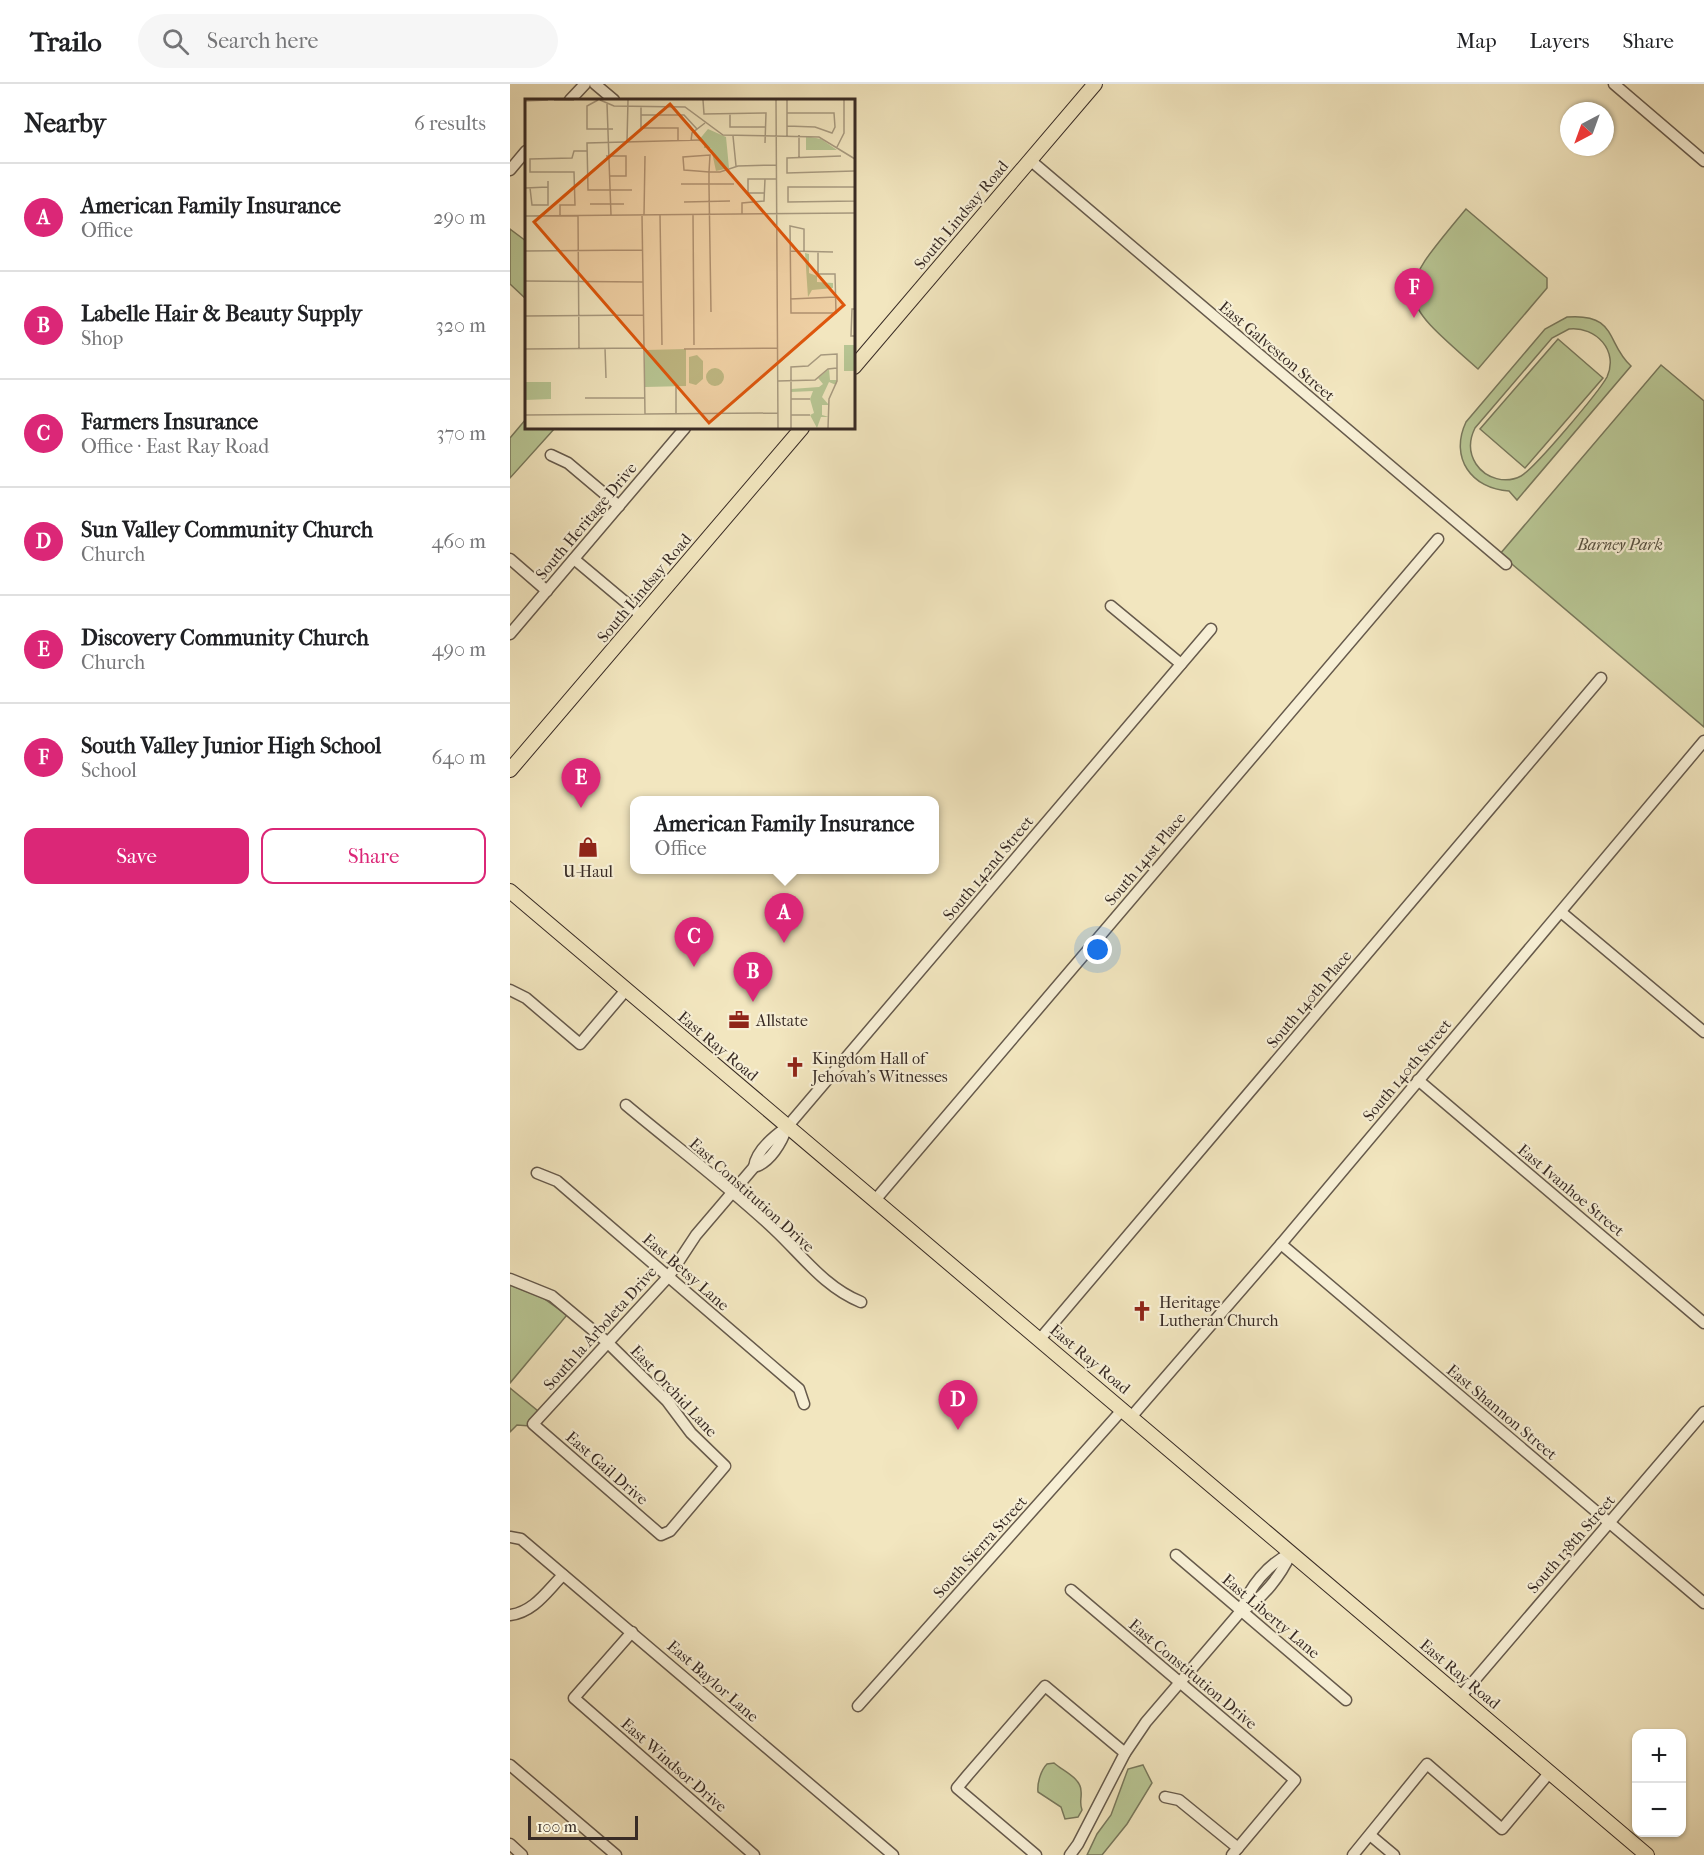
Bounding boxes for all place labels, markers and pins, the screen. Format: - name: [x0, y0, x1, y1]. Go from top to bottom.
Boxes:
- pin: F: [1394, 268, 1434, 318]
- pin: E: [562, 758, 600, 808]
- shop icon: U-Haul: [576, 835, 600, 859]
- place label: U-Haul: [563, 862, 614, 881]
- pin: A: [764, 894, 804, 943]
- pin: C: [674, 918, 714, 967]
- pin: B: [734, 952, 772, 1002]
- office icon: Allstate: [727, 1008, 751, 1032]
- place label: Allstate: [755, 1011, 808, 1030]
- place label: Kingdom Hall of Jehovah's Witnesses: [810, 1049, 948, 1086]
- church icon: Kingdom Hall of Jehovah's Witnesses: [783, 1055, 807, 1079]
- place label: Heritage Lutheran Church: [1159, 1293, 1278, 1330]
- church icon: Heritage Lutheran Church: [1130, 1299, 1154, 1323]
- pin: D: [938, 1380, 978, 1430]

